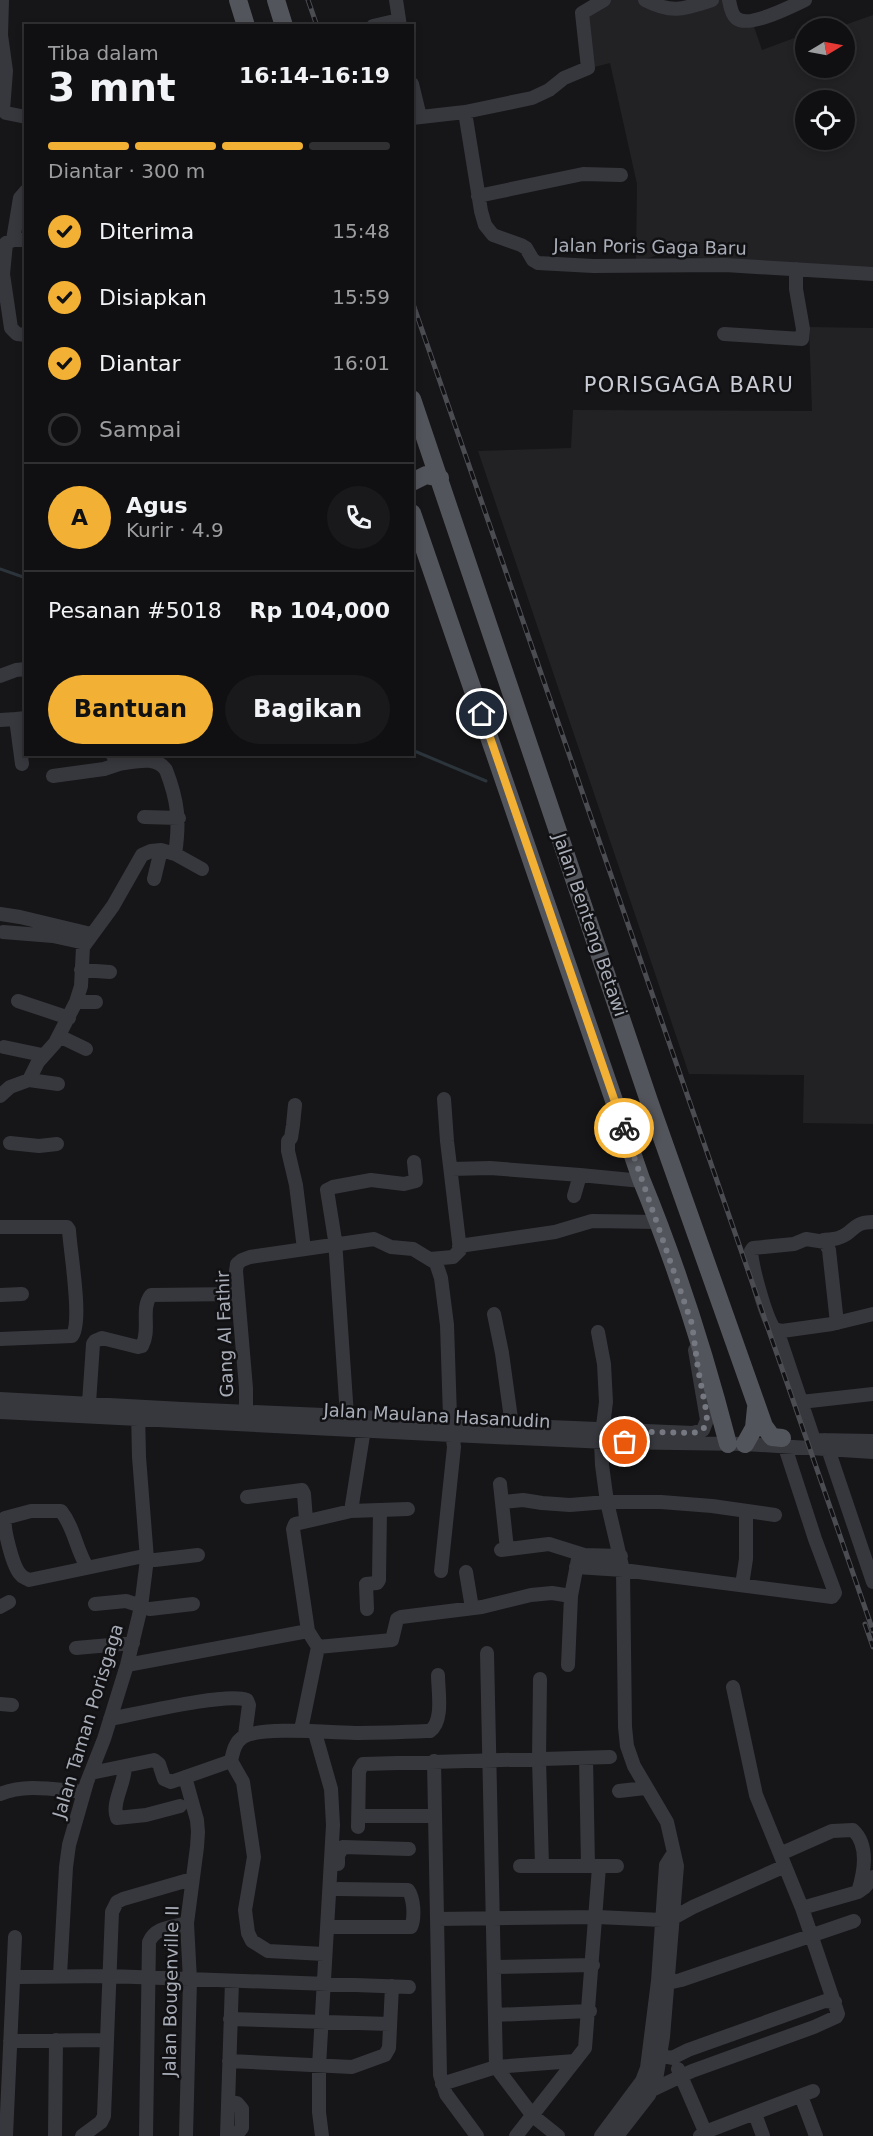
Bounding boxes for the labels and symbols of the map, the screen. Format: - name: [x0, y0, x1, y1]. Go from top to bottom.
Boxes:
- north arrow: [795, 18, 855, 78]
- street label: Jalan Poris Gaga Baru: [552, 234, 747, 259]
- district label: PORISGAGA BARU: [584, 373, 794, 397]
- pin: [456, 688, 507, 739]
- street label: Jalan Benteng Betawi: [549, 830, 632, 1019]
- courier: [594, 1098, 654, 1158]
- street label: Gang Al Fathir: [212, 1270, 237, 1398]
- street label: Jalan Maulana Hasanudin: [322, 1399, 551, 1432]
- pin: [599, 1416, 650, 1467]
- street label: Jalan Taman Porisgaga: [48, 1621, 127, 1822]
- street label: Jalan Bougenville II: [158, 1905, 182, 2078]

